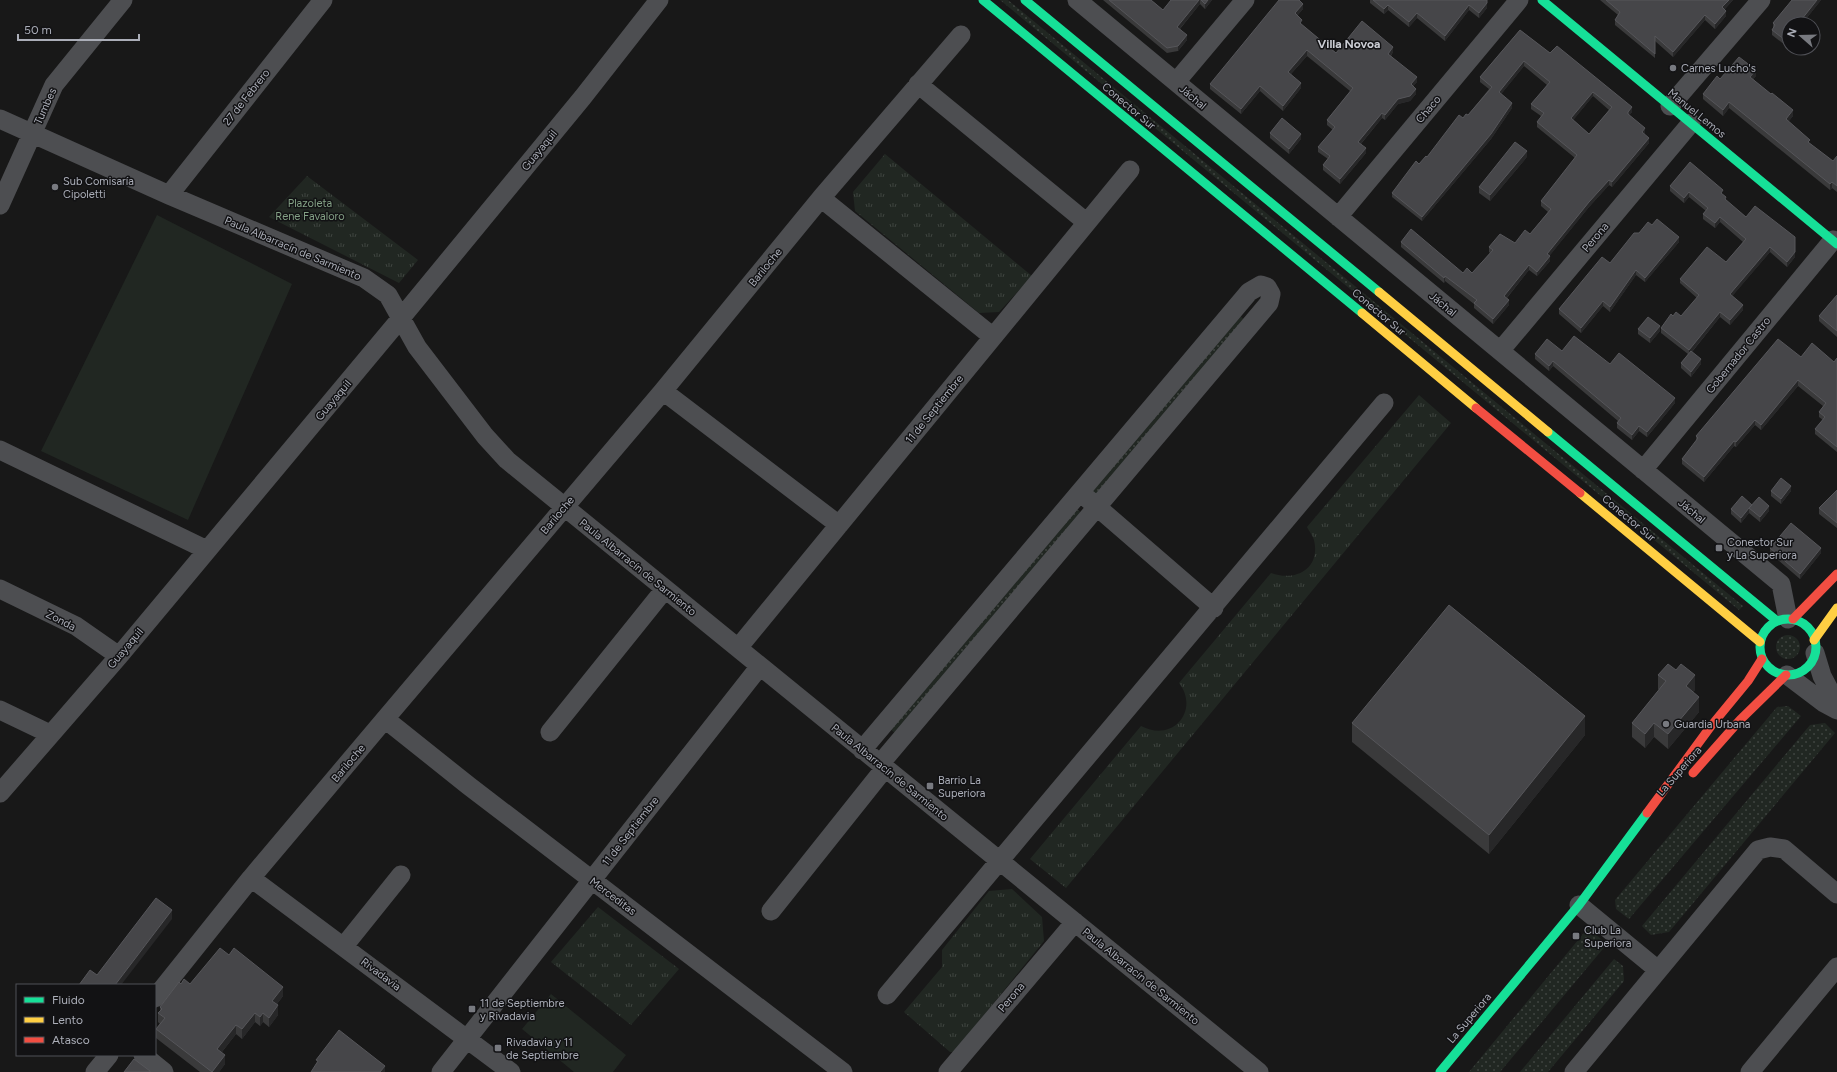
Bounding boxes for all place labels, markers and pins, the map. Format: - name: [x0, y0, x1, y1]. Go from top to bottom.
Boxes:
- place label: Carnes Lucho's: [1681, 62, 1756, 75]
- marker: Carnes Lucho's: [1668, 63, 1678, 73]
- place label: Sub Comisaría Cipoletti: [63, 175, 134, 201]
- marker: Sub Comisaría Cipoletti: [50, 182, 60, 192]
- place label: Conector Sur y La Superiora: [1727, 536, 1797, 562]
- marker: Conector Sur y La Superiora: [1714, 543, 1724, 553]
- place label: Guardia Urbana: [1674, 718, 1750, 731]
- marker: Guardia Urbana: [1661, 719, 1671, 729]
- place label: Barrio La Superiora: [938, 774, 985, 800]
- marker: Barrio La Superiora: [925, 781, 935, 791]
- place label: Club La Superiora: [1584, 924, 1631, 950]
- marker: Club La Superiora: [1571, 931, 1581, 941]
- place label: 11 de Septiembre y Rivadavia: [480, 997, 564, 1023]
- marker: 11 de Septiembre y Rivadavia: [467, 1004, 477, 1014]
- place label: Rivadavia y 11 de Septiembre: [506, 1036, 579, 1062]
- marker: Rivadavia y 11 de Septiembre: [493, 1043, 503, 1053]

